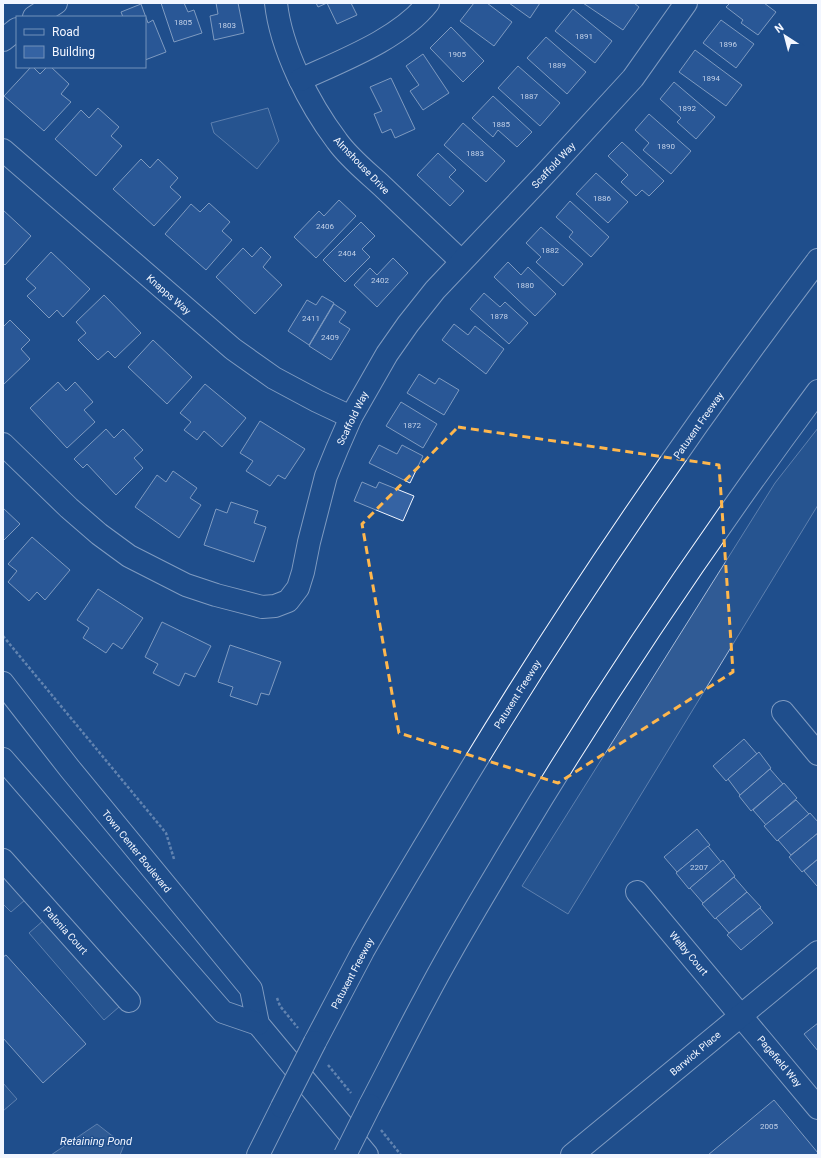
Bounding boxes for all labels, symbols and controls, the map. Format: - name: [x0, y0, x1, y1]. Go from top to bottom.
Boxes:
- legend: [16, 16, 146, 68]
- north arrow: [765, 16, 805, 56]
- house number: 1805: [174, 18, 192, 27]
- house number: 1803: [218, 21, 236, 30]
- text: N: [772, 21, 787, 36]
- text: Road: [52, 25, 80, 39]
- house number: 1891: [575, 32, 593, 41]
- house number: 1896: [719, 40, 737, 49]
- text: Building: [52, 45, 95, 59]
- house number: 1905: [448, 50, 466, 59]
- house number: 1889: [548, 61, 566, 70]
- house number: 1894: [702, 74, 720, 83]
- house number: 1887: [520, 92, 538, 101]
- house number: 1892: [678, 104, 696, 113]
- house number: 1885: [492, 120, 510, 129]
- street label: Almshouse Drive: [332, 135, 392, 196]
- street label: Scaffold Way: [529, 140, 578, 191]
- house number: 1890: [657, 142, 675, 151]
- house number: 1883: [466, 149, 484, 158]
- house number: 1886: [593, 194, 611, 203]
- house number: 2406: [316, 222, 334, 231]
- house number: 1882: [541, 246, 559, 255]
- house number: 2404: [338, 249, 356, 258]
- street label: Knapps Way: [144, 272, 193, 317]
- house number: 2402: [371, 276, 389, 285]
- house number: 1880: [516, 281, 534, 290]
- house number: 1878: [490, 312, 508, 321]
- house number: 2411: [302, 314, 320, 323]
- house number: 2409: [321, 333, 339, 342]
- street label: Scaffold Way: [335, 389, 370, 447]
- street label: Patuxent Freeway: [671, 390, 726, 461]
- house number: 1872: [403, 421, 421, 430]
- street label: Patuxent Freeway: [492, 658, 543, 731]
- street label: Town Center Boulevard: [100, 808, 173, 895]
- house number: 2207: [690, 863, 708, 872]
- street label: Palonia Court: [41, 904, 90, 956]
- street label: Welby Court: [667, 929, 710, 977]
- street label: Patuxent Freeway: [329, 936, 376, 1011]
- street label: Barwick Place: [668, 1029, 723, 1078]
- street label: Pagefield Way: [755, 1034, 804, 1089]
- house number: 2005: [760, 1122, 778, 1131]
- water label: Retaining Pond: [60, 1135, 133, 1148]

